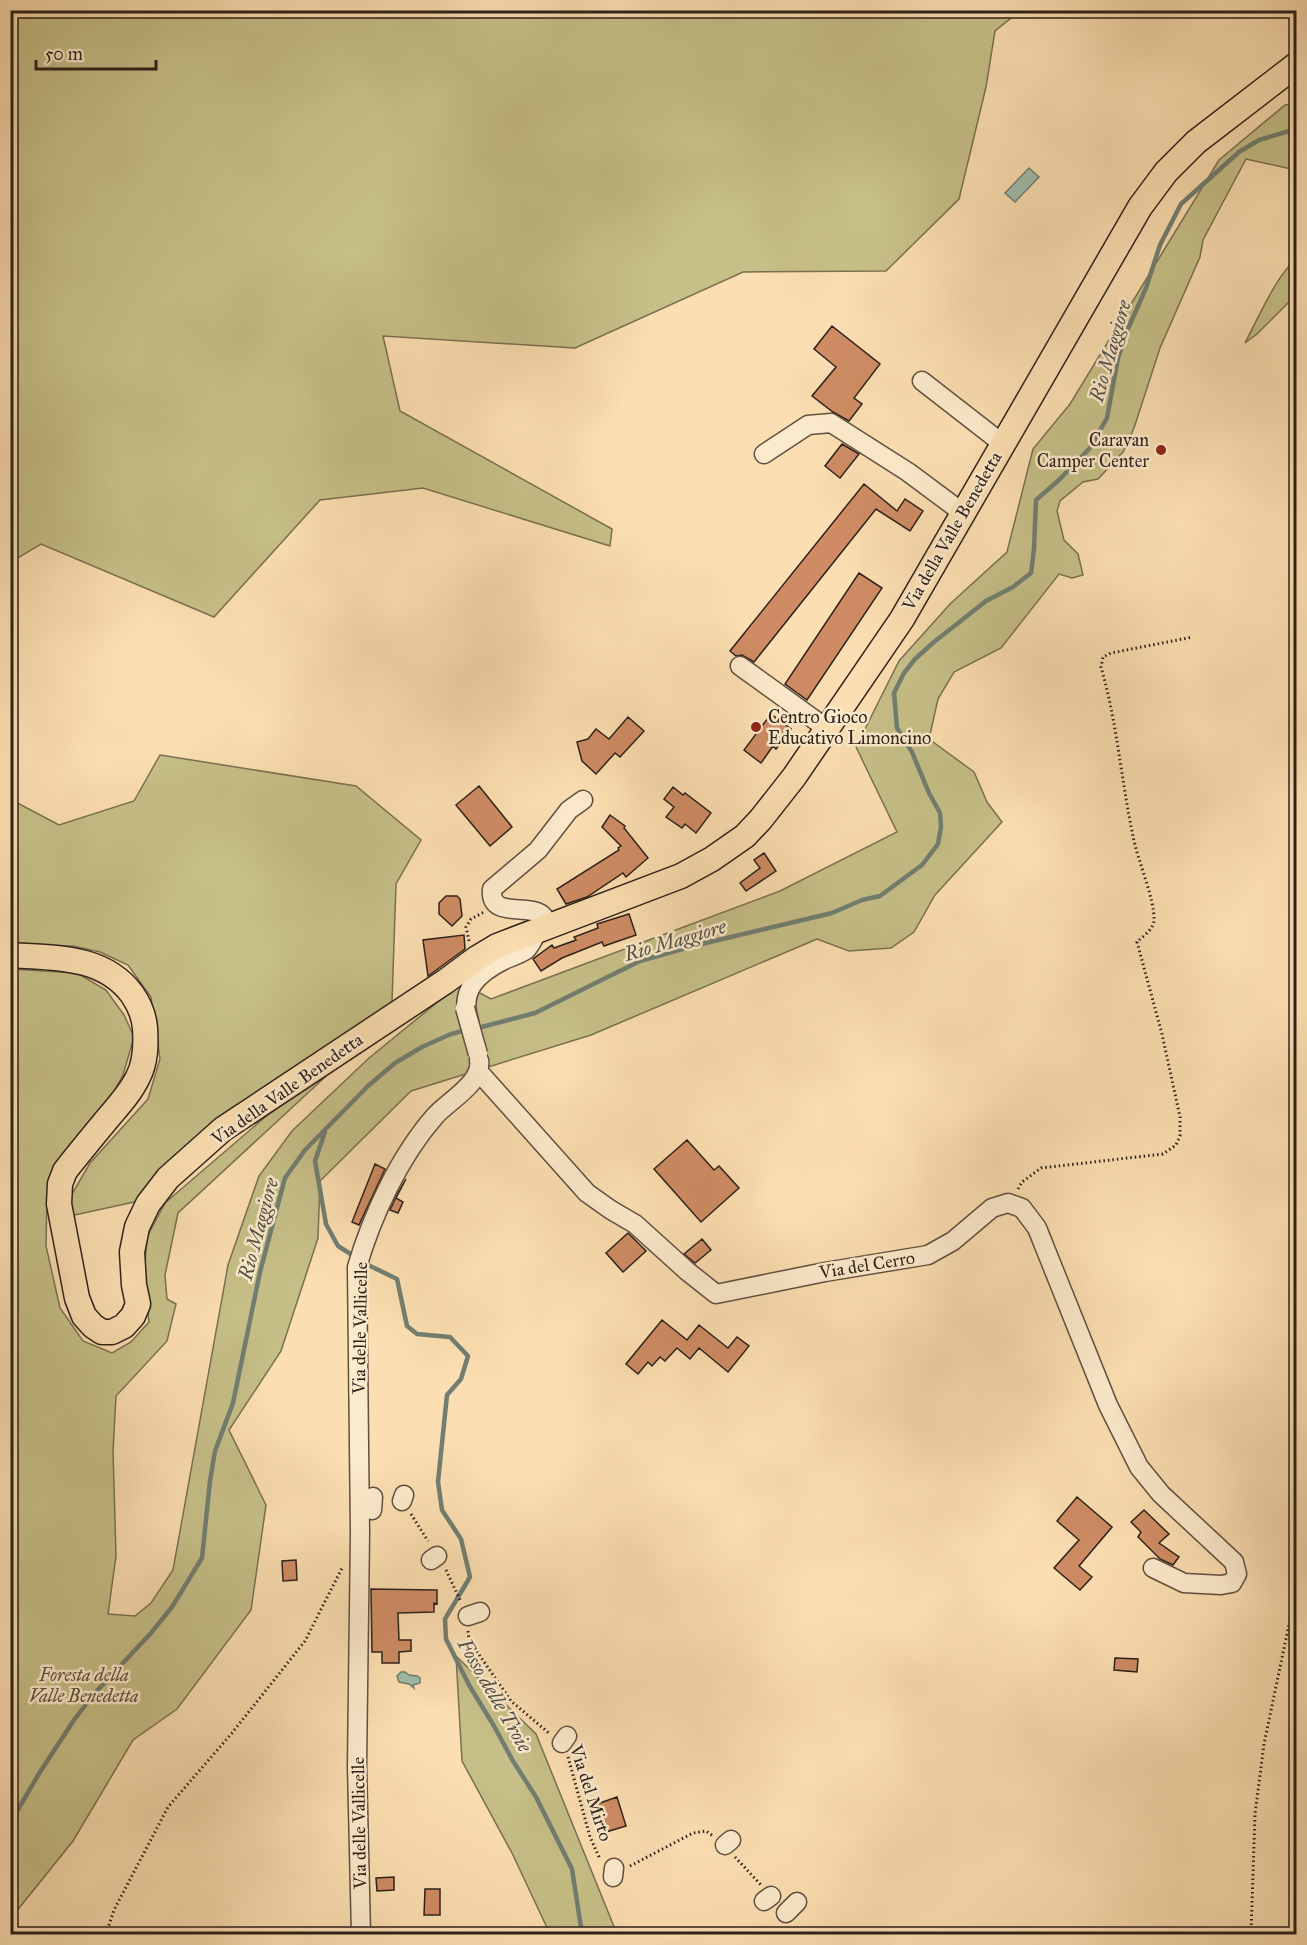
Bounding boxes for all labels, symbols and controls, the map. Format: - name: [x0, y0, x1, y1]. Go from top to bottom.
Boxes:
- scale bar: [36, 33, 156, 71]
- text: 50 m: [45, 43, 83, 65]
- water label: Rio Maggiore: [1084, 297, 1136, 406]
- place label: Caravan Camper Center: [1037, 429, 1149, 472]
- marker: Caravan Camper Center: [1154, 443, 1168, 457]
- street label: Via della Valle Benedetta: [897, 447, 1007, 615]
- place label: Centro Gioco Educativo Limoncino: [768, 706, 931, 749]
- marker: Centro Gioco Educativo Limoncino: [749, 720, 763, 734]
- water label: Rio Maggiore: [620, 914, 729, 966]
- street label: Via della Valle Benedetta: [206, 1028, 367, 1150]
- water label: Rio Maggiore: [233, 1175, 283, 1284]
- street label: Via del Cerro: [817, 1247, 916, 1284]
- street label: Via delle Vallicelle: [348, 1262, 372, 1395]
- water label: Fosso delle Troie: [452, 1633, 537, 1757]
- park label: Foresta della Valle Benedetta: [29, 1664, 139, 1707]
- street label: Via del Mirto: [565, 1741, 617, 1844]
- street label: Via delle Vallicelle: [347, 1757, 371, 1890]

